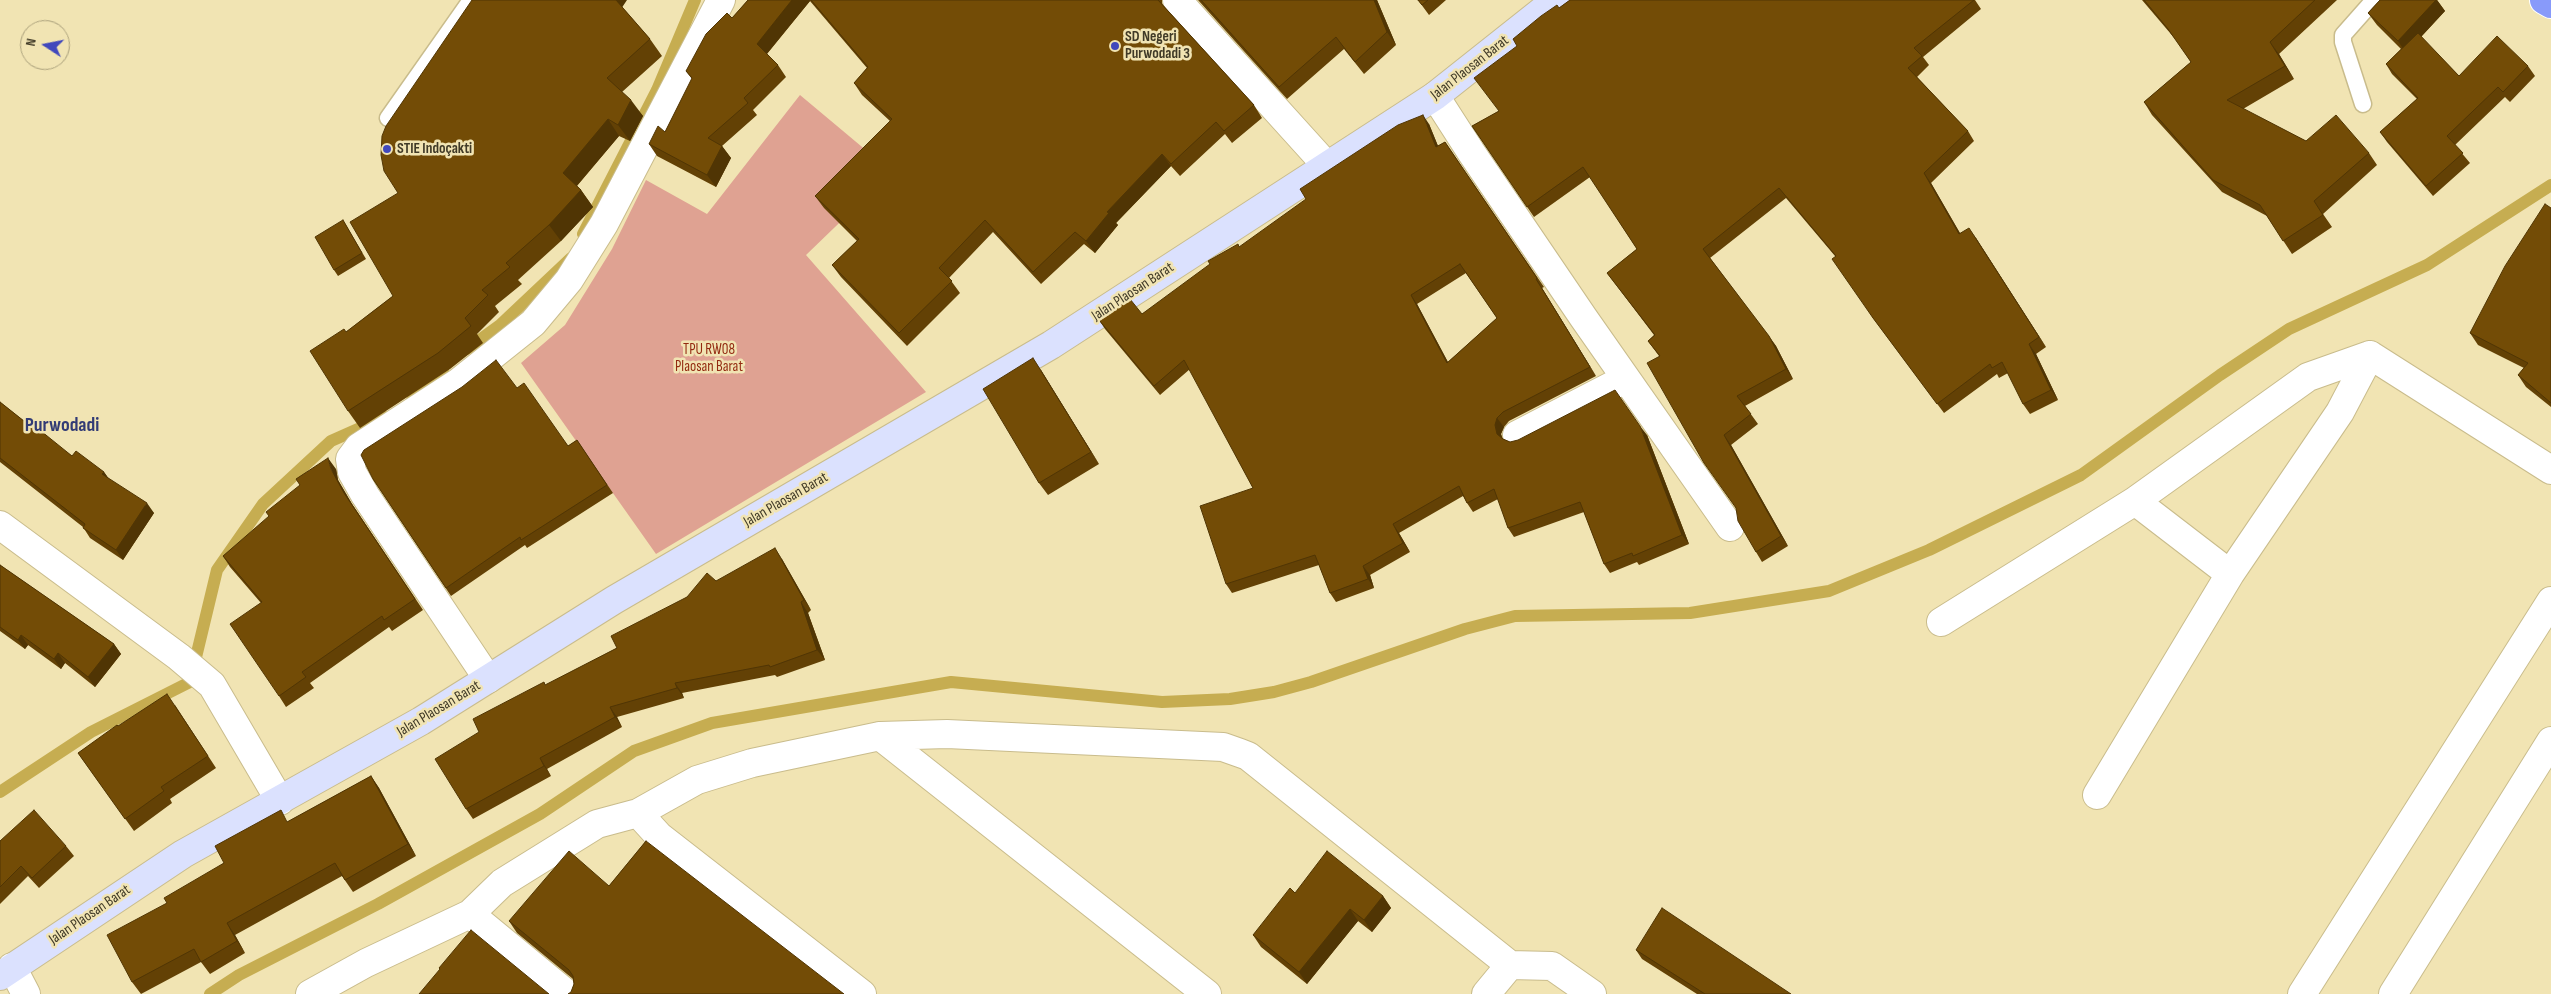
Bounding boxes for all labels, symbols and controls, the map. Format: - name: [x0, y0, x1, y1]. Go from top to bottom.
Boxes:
- north arrow: [20, 20, 70, 70]
- place label: SD Negeri Purwodadi 3: [1125, 28, 1190, 63]
- street label: Jalan Plaosan Barat: [1427, 32, 1513, 104]
- text: N: [22, 37, 40, 48]
- marker: SD Negeri Purwodadi 3: [1109, 40, 1121, 52]
- place label: STIE Indoçakti: [397, 140, 472, 158]
- marker: STIE Indoçakti: [381, 143, 393, 155]
- street label: Jalan Plaosan Barat: [1089, 259, 1177, 325]
- park label: TPU RW08 Plaosan Barat: [675, 341, 743, 376]
- district label: Purwodadi: [25, 414, 99, 438]
- street label: Jalan Plaosan Barat: [741, 469, 831, 531]
- street label: Jalan Plaosan Barat: [394, 677, 484, 741]
- street label: Jalan Plaosan Barat: [46, 881, 134, 949]

